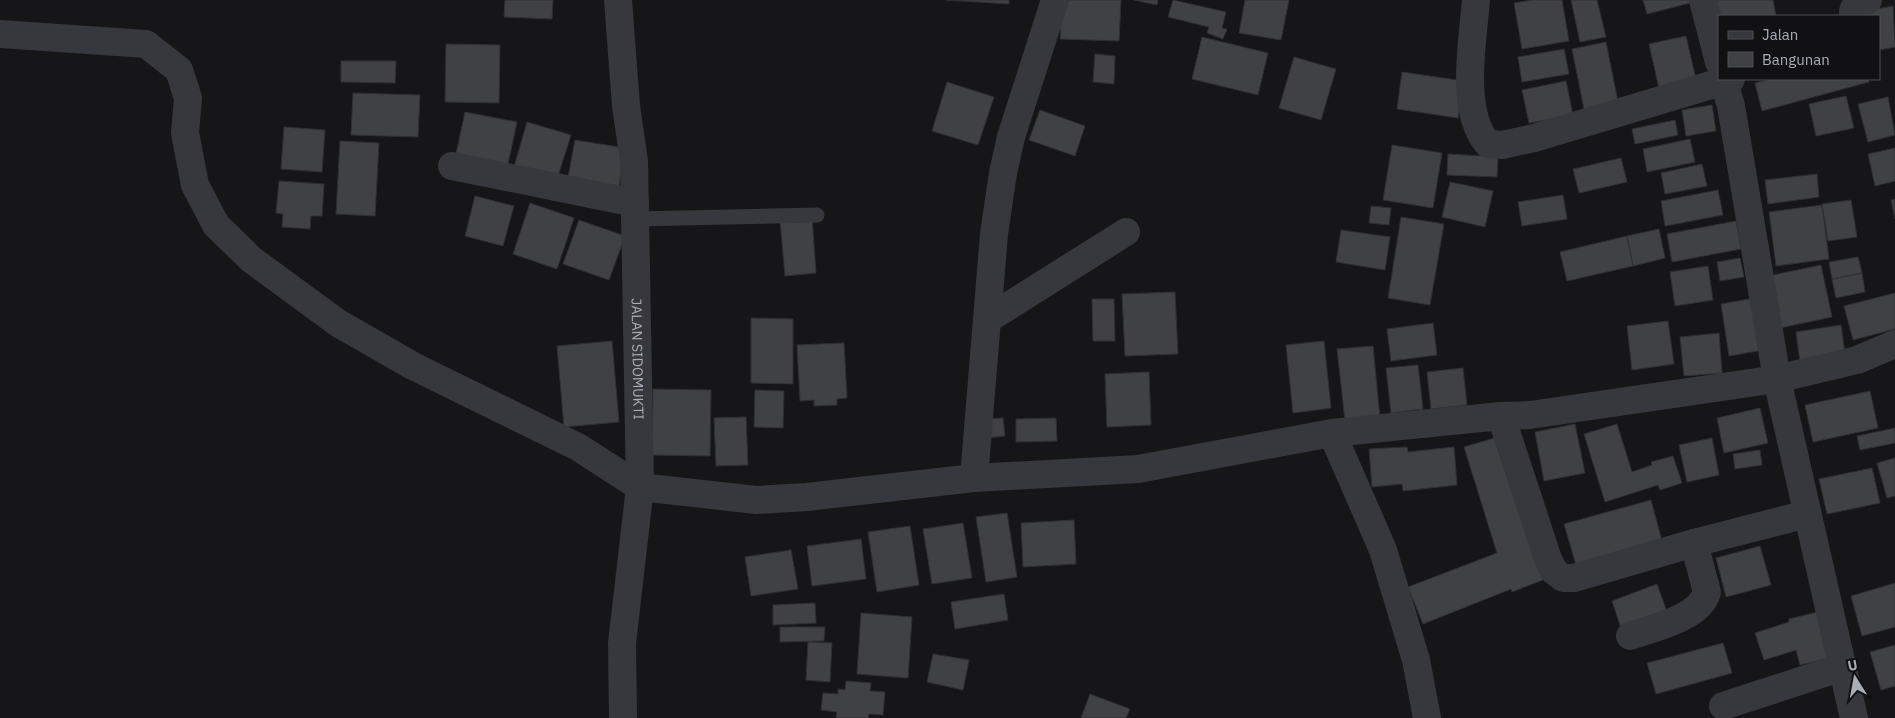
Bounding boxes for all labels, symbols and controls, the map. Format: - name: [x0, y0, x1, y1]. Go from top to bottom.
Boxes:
- legend: [1718, 15, 1880, 80]
- text: Jalan: [1762, 25, 1798, 44]
- text: Bangunan: [1762, 50, 1830, 69]
- street label: JALAN SIDOMUKTI: [628, 298, 648, 420]
- north arrow: [1830, 653, 1880, 703]
- text: U: [1846, 655, 1859, 675]

